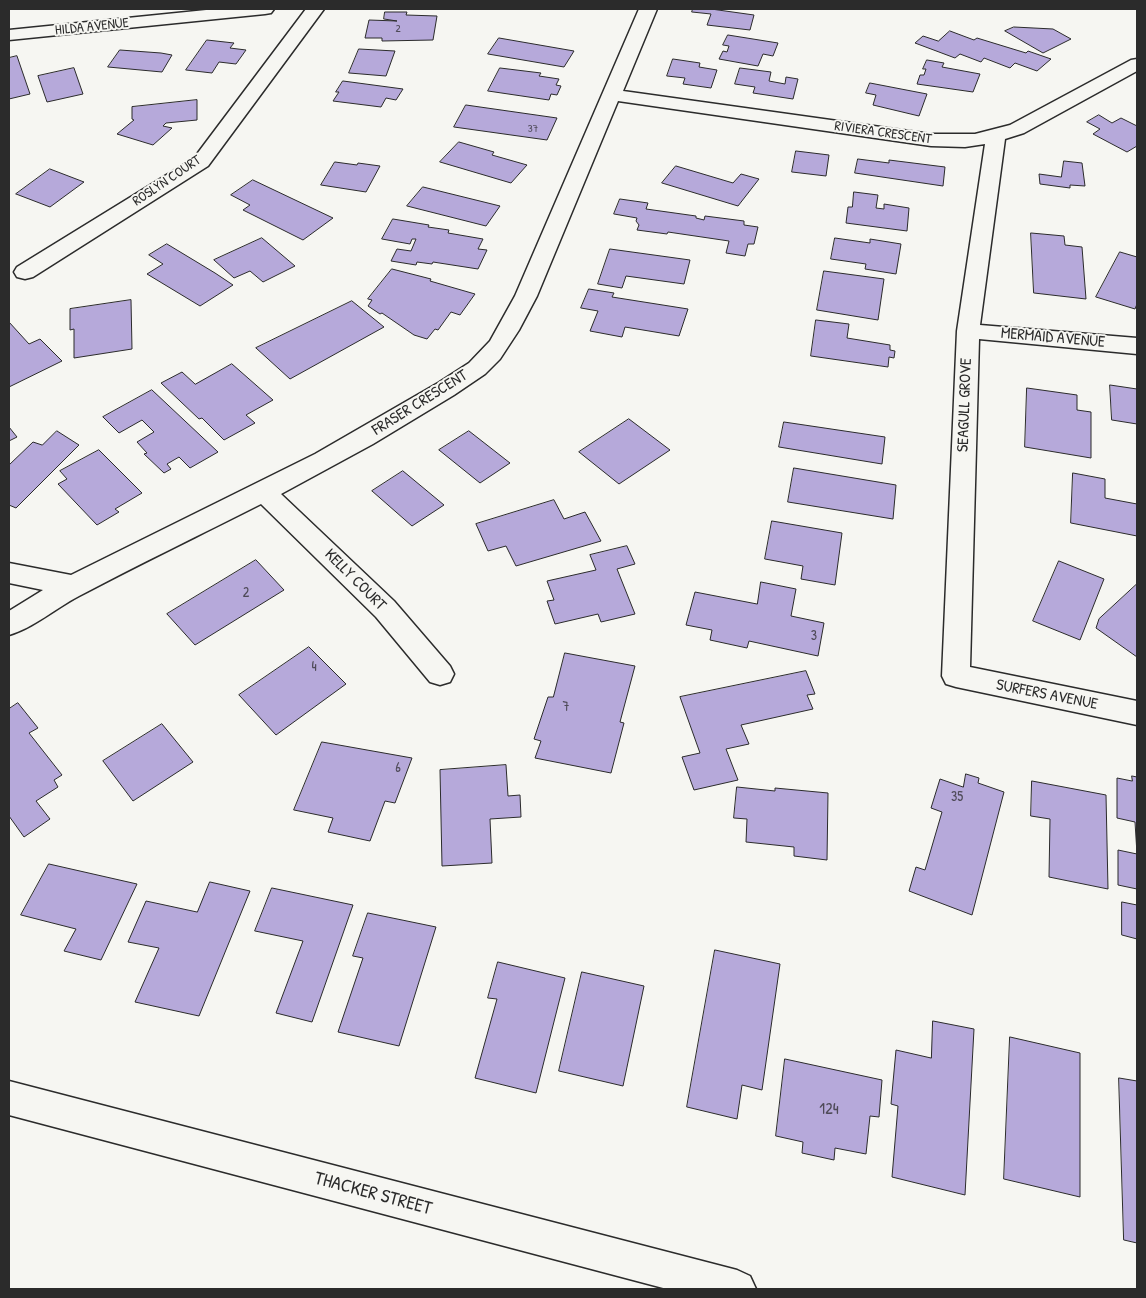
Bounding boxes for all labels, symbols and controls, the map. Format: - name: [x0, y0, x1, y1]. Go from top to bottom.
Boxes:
- street label: HILDA AVENUE: [54, 15, 130, 39]
- house number: 2: [395, 22, 401, 36]
- street label: RIVIERA CRESCENT: [833, 118, 933, 148]
- house number: 37: [528, 122, 538, 136]
- street label: ROSLYN COURT: [130, 152, 204, 210]
- street label: MERMAID AVENUE: [1000, 324, 1106, 352]
- street label: SEAGULL GROVE: [954, 358, 976, 452]
- street label: FRASER CRESCENT: [369, 366, 471, 440]
- street label: KELLY COURT: [320, 545, 390, 615]
- house number: 2: [243, 585, 249, 601]
- house number: 3: [811, 628, 817, 644]
- house number: 4: [311, 659, 317, 675]
- street label: SURFERS AVENUE: [995, 676, 1099, 714]
- house number: 7: [563, 699, 569, 715]
- house number: 6: [395, 760, 401, 776]
- house number: 35: [951, 789, 963, 805]
- house number: 124: [819, 1100, 839, 1120]
- street label: THACKER STREET: [312, 1167, 434, 1221]

